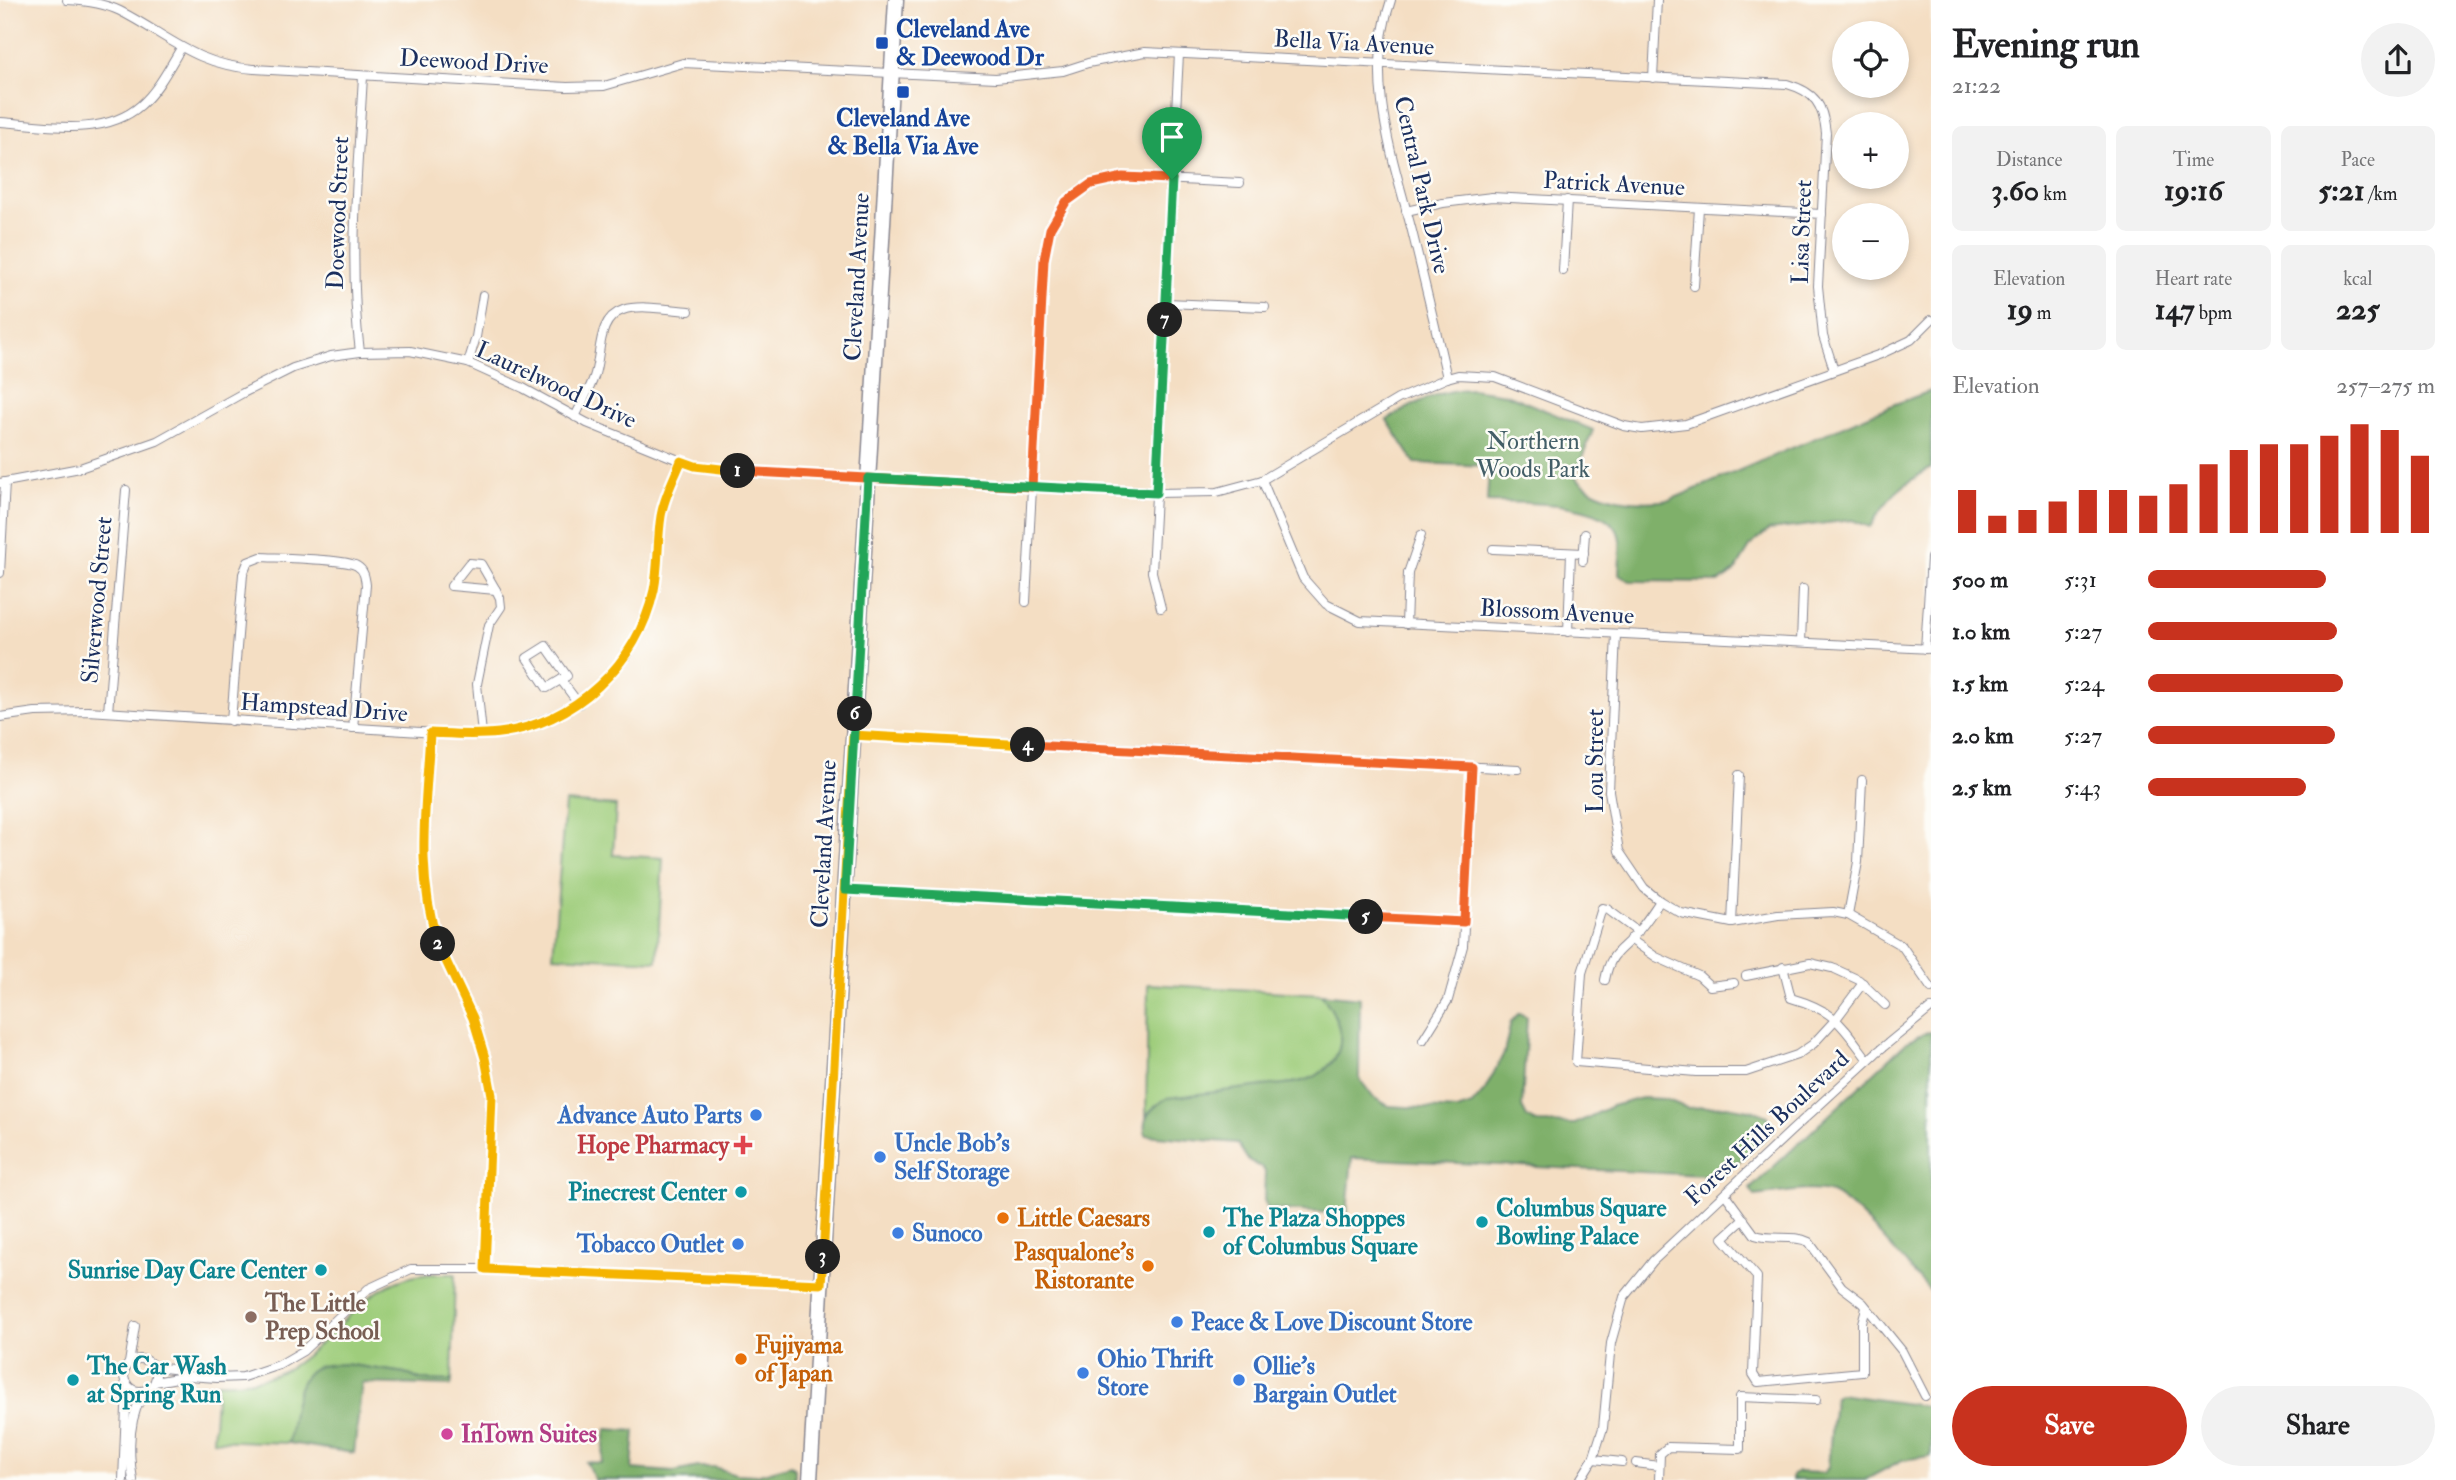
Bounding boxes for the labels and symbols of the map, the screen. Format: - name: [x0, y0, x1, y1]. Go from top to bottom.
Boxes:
- place label: Cleveland Ave & Deewood Dr: [896, 14, 1045, 73]
- street label: Bella Via Avenue: [1273, 23, 1435, 63]
- marker: Cleveland Ave & Deewood Dr: [874, 35, 890, 51]
- street label: Deewood Drive: [399, 43, 549, 81]
- marker: Cleveland Ave & Bella Via Ave: [895, 84, 911, 100]
- street label: Central Park Drive: [1387, 93, 1457, 277]
- place label: Cleveland Ave & Bella Via Ave: [827, 103, 979, 162]
- pin: [1142, 107, 1202, 179]
- street label: Doewood Street: [320, 135, 356, 290]
- street label: Patrick Avenue: [1542, 165, 1686, 203]
- street label: Lisa Street: [1785, 179, 1819, 285]
- street label: Cleveland Avenue: [837, 192, 877, 362]
- pin: 7: [1148, 302, 1182, 338]
- street label: Laurelwood Drive: [471, 334, 641, 436]
- park label: Northern Woods Park: [1475, 426, 1591, 485]
- pin: 1: [720, 454, 756, 489]
- street label: Silverwood Street: [74, 515, 120, 685]
- street label: Blossom Avenue: [1479, 592, 1635, 632]
- street label: Hampstead Drive: [239, 687, 409, 729]
- pin: 6: [838, 696, 872, 732]
- street label: Lou Street: [1580, 709, 1611, 813]
- pin: 4: [1010, 728, 1046, 762]
- street label: Cleveland Avenue: [804, 759, 844, 929]
- pin: 5: [1348, 900, 1384, 934]
- pin: 2: [420, 926, 456, 962]
- street label: Forest Hills Boulevard: [1678, 1044, 1856, 1212]
- place label: Advance Auto Parts: [557, 1100, 742, 1131]
- marker: Advance Auto Parts: [748, 1107, 764, 1123]
- place label: Uncle Bob's Self Storage: [894, 1128, 1010, 1187]
- place label: Hope Pharmacy: [577, 1130, 730, 1161]
- marker: Hope Pharmacy: [735, 1137, 751, 1153]
- marker: Uncle Bob's Self Storage: [872, 1149, 888, 1165]
- place label: Pinecrest Center: [568, 1177, 728, 1208]
- marker: Pinecrest Center: [733, 1184, 749, 1200]
- place label: Columbus Square Bowling Palace: [1496, 1193, 1666, 1252]
- place label: Little Caesars: [1017, 1203, 1150, 1234]
- place label: The Plaza Shoppes of Columbus Square: [1222, 1203, 1418, 1262]
- marker: Little Caesars: [995, 1210, 1011, 1226]
- marker: Columbus Square Bowling Palace: [1474, 1214, 1490, 1230]
- place label: Sunoco: [912, 1218, 983, 1249]
- marker: The Plaza Shoppes of Columbus Square: [1201, 1224, 1217, 1240]
- marker: Sunoco: [890, 1225, 906, 1241]
- place label: Tobacco Outlet: [576, 1229, 724, 1260]
- marker: Tobacco Outlet: [730, 1236, 746, 1252]
- place label: Pasqualone's Ristorante: [1014, 1237, 1134, 1296]
- pin: 3: [806, 1240, 840, 1274]
- place label: Sunrise Day Care Center: [68, 1255, 308, 1286]
- marker: Pasqualone's Ristorante: [1140, 1258, 1156, 1274]
- marker: Sunrise Day Care Center: [313, 1262, 329, 1278]
- place label: The Little Prep School: [264, 1288, 381, 1347]
- place label: Peace & Love Discount Store: [1191, 1307, 1473, 1338]
- marker: The Little Prep School: [243, 1309, 259, 1325]
- marker: Peace & Love Discount Store: [1169, 1314, 1185, 1330]
- place label: Fujiyama of Japan: [755, 1330, 844, 1389]
- place label: Ohio Thrift Store: [1097, 1344, 1213, 1403]
- place label: The Car Wash at Spring Run: [86, 1351, 227, 1410]
- marker: Fujiyama of Japan: [733, 1351, 749, 1367]
- place label: Ollie's Bargain Outlet: [1253, 1351, 1397, 1410]
- marker: Ohio Thrift Store: [1075, 1365, 1091, 1381]
- marker: The Car Wash at Spring Run: [65, 1372, 81, 1388]
- marker: Ollie's Bargain Outlet: [1231, 1372, 1247, 1388]
- place label: InTown Suites: [461, 1419, 597, 1450]
- marker: InTown Suites: [439, 1426, 455, 1442]

